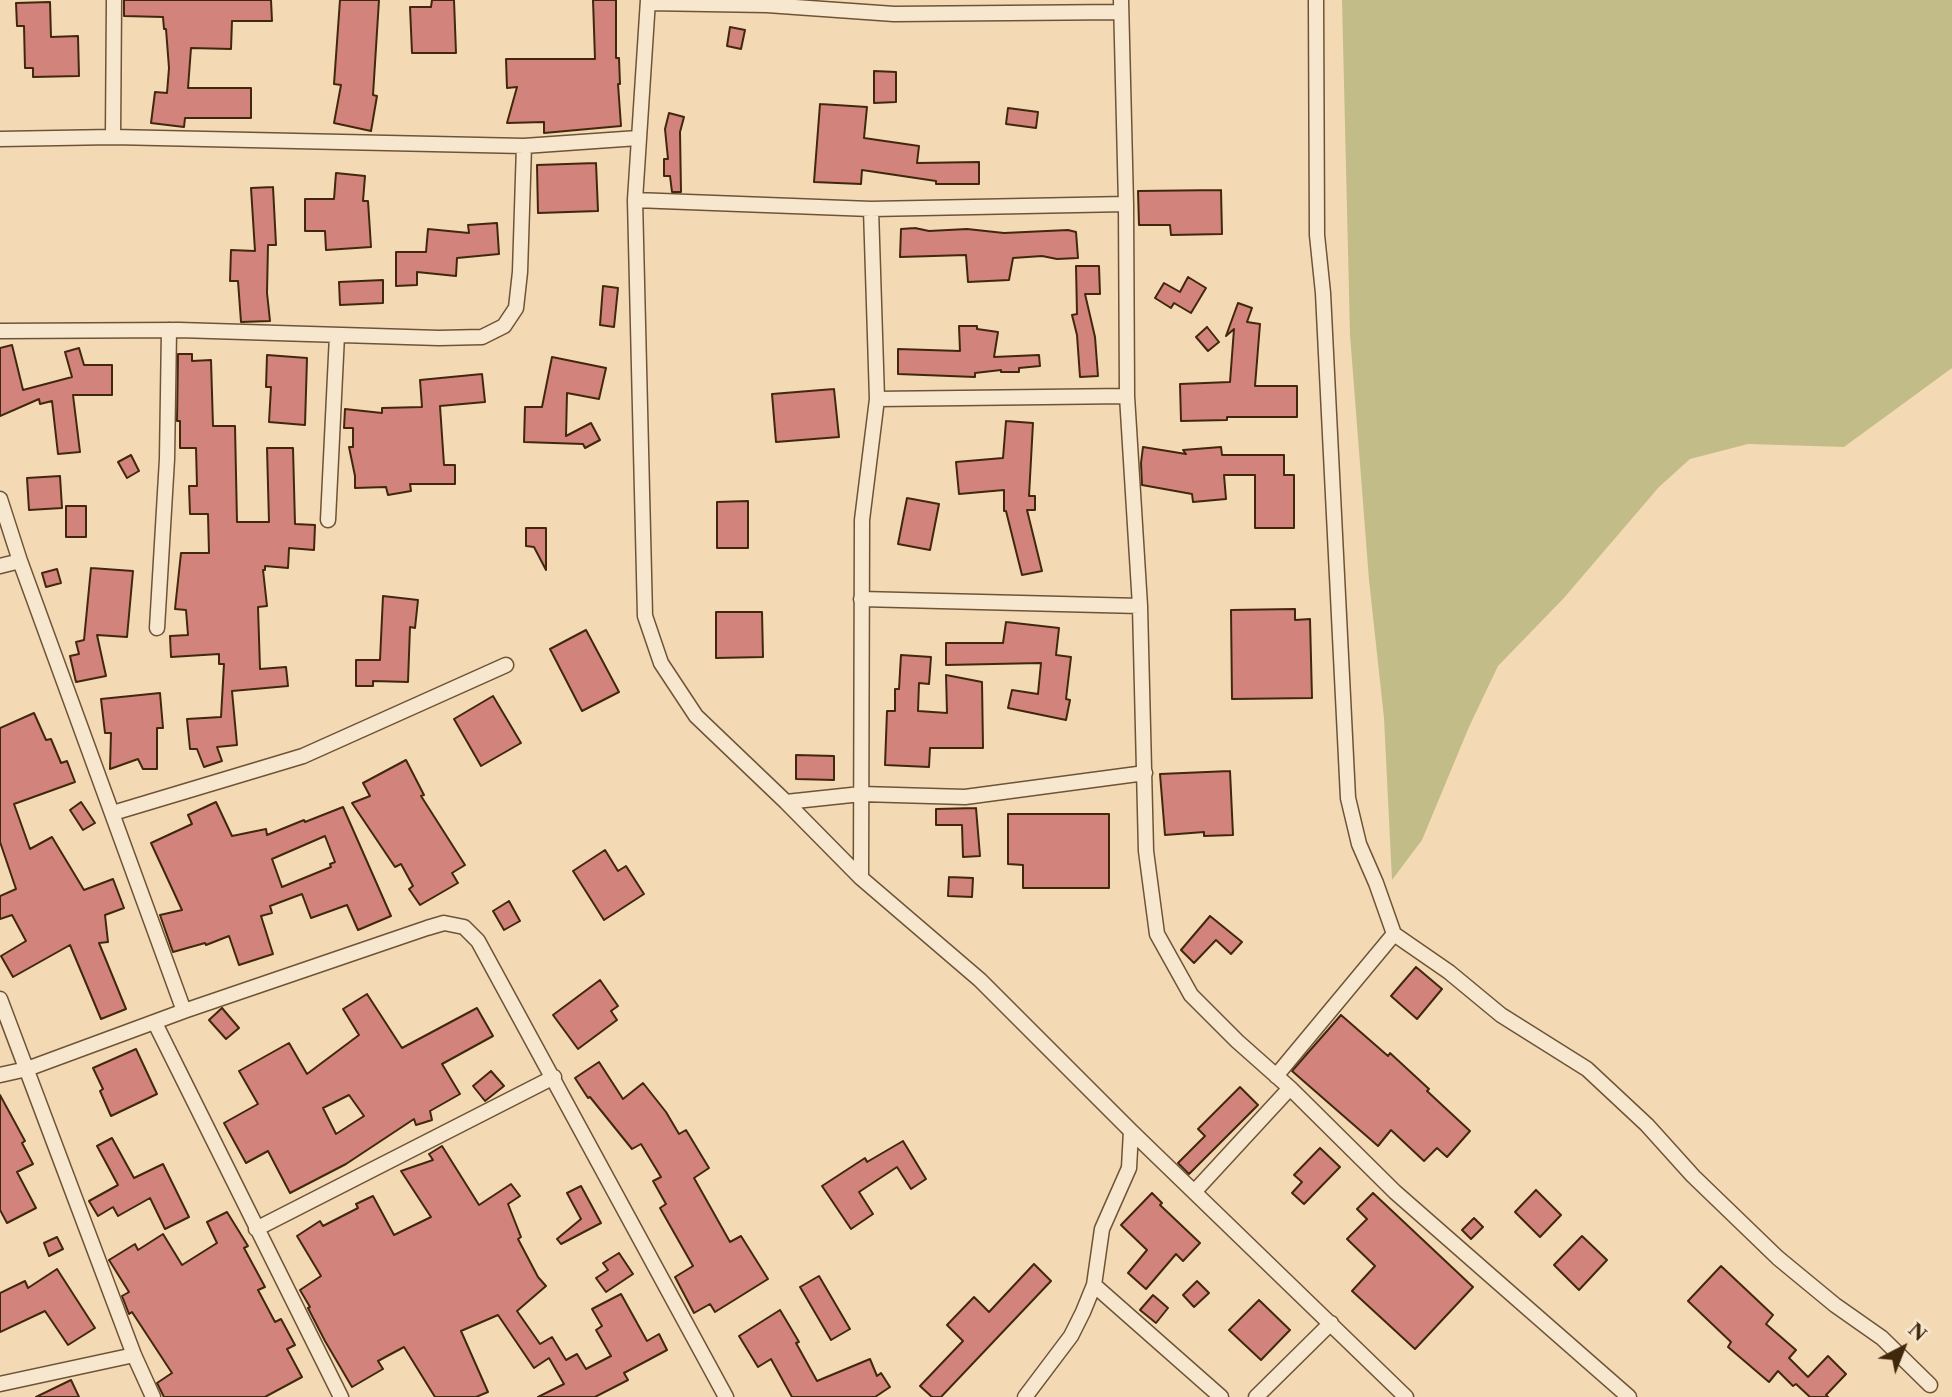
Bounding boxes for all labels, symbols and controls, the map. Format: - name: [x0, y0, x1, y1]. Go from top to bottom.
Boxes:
- north arrow: [1868, 1313, 1938, 1383]
- text: N: [1904, 1318, 1931, 1346]

